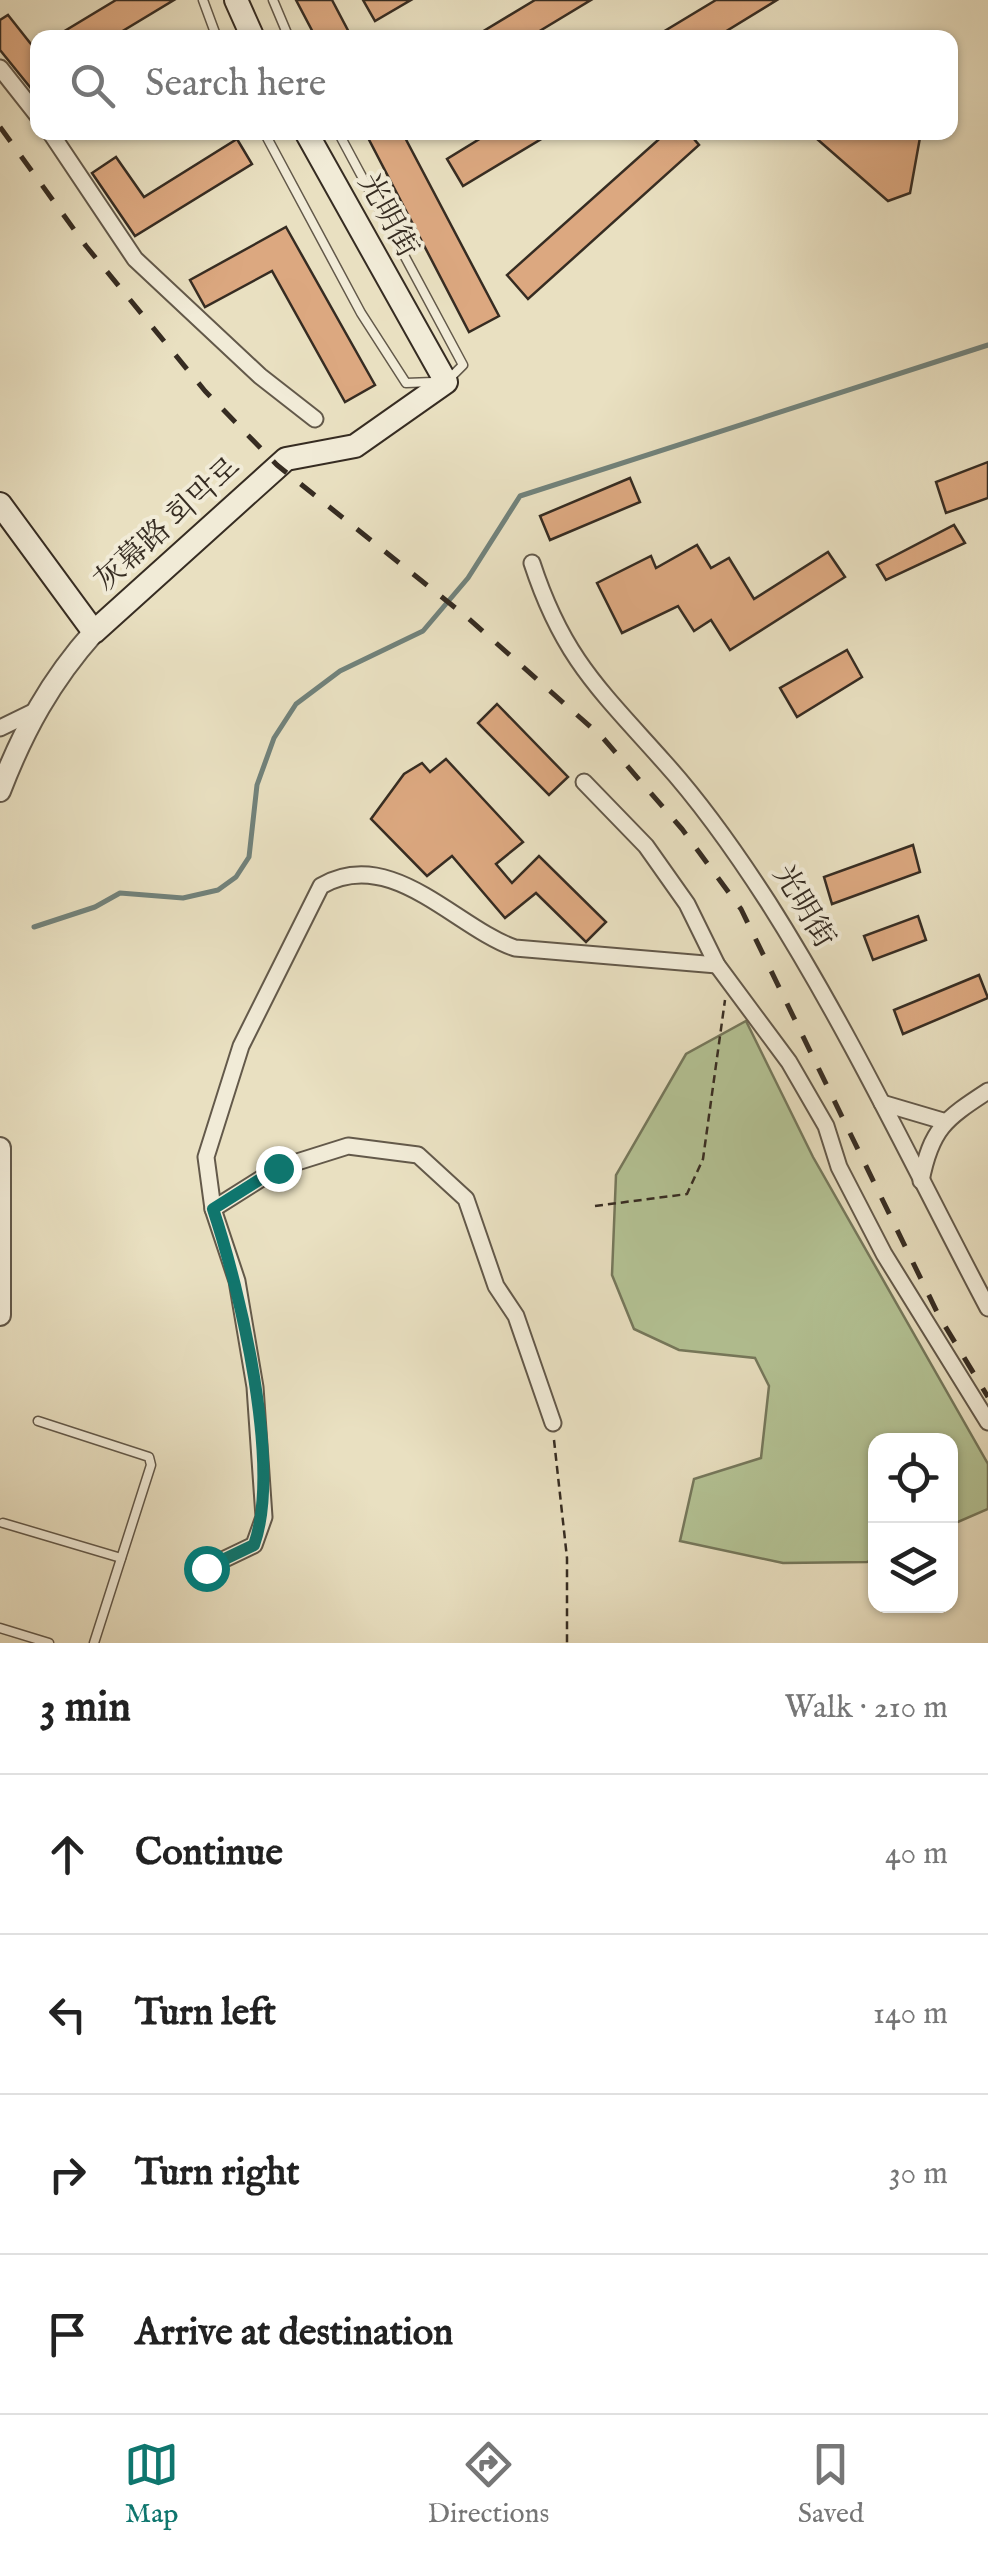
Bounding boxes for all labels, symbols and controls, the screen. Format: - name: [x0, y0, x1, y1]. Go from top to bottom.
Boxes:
- search box: [30, 30, 958, 140]
- icon: search: [65, 58, 120, 113]
- text: Search here: [145, 61, 326, 109]
- street label: 光明街: [349, 167, 425, 265]
- street label: 灰幕路 회막로: [87, 449, 249, 601]
- street label: 光明街: [764, 859, 842, 955]
- route end: [256, 1146, 302, 1192]
- map controls: [868, 1433, 958, 1613]
- button: locate: [868, 1433, 958, 1523]
- button: layers: [868, 1523, 958, 1613]
- route start: [184, 1546, 230, 1592]
- text: 3 min: [40, 1682, 131, 1735]
- text: Walk · 210 m: [785, 1688, 948, 1729]
- icon: ahead: [40, 1827, 95, 1882]
- text: Continue: [135, 1830, 283, 1878]
- text: 40 m: [885, 1834, 948, 1875]
- icon: left: [40, 1987, 95, 2042]
- text: Turn left: [135, 1990, 276, 2038]
- text: 140 m: [873, 1994, 948, 2035]
- icon: right: [40, 2147, 95, 2202]
- text: Turn right: [135, 2150, 299, 2198]
- text: 30 m: [889, 2154, 948, 2195]
- icon: arrive: [40, 2307, 95, 2362]
- text: Arrive at destination: [135, 2310, 453, 2358]
- tab: Map: [124, 2437, 179, 2532]
- tab: Directions: [427, 2437, 549, 2532]
- tab: Saved: [798, 2437, 864, 2532]

